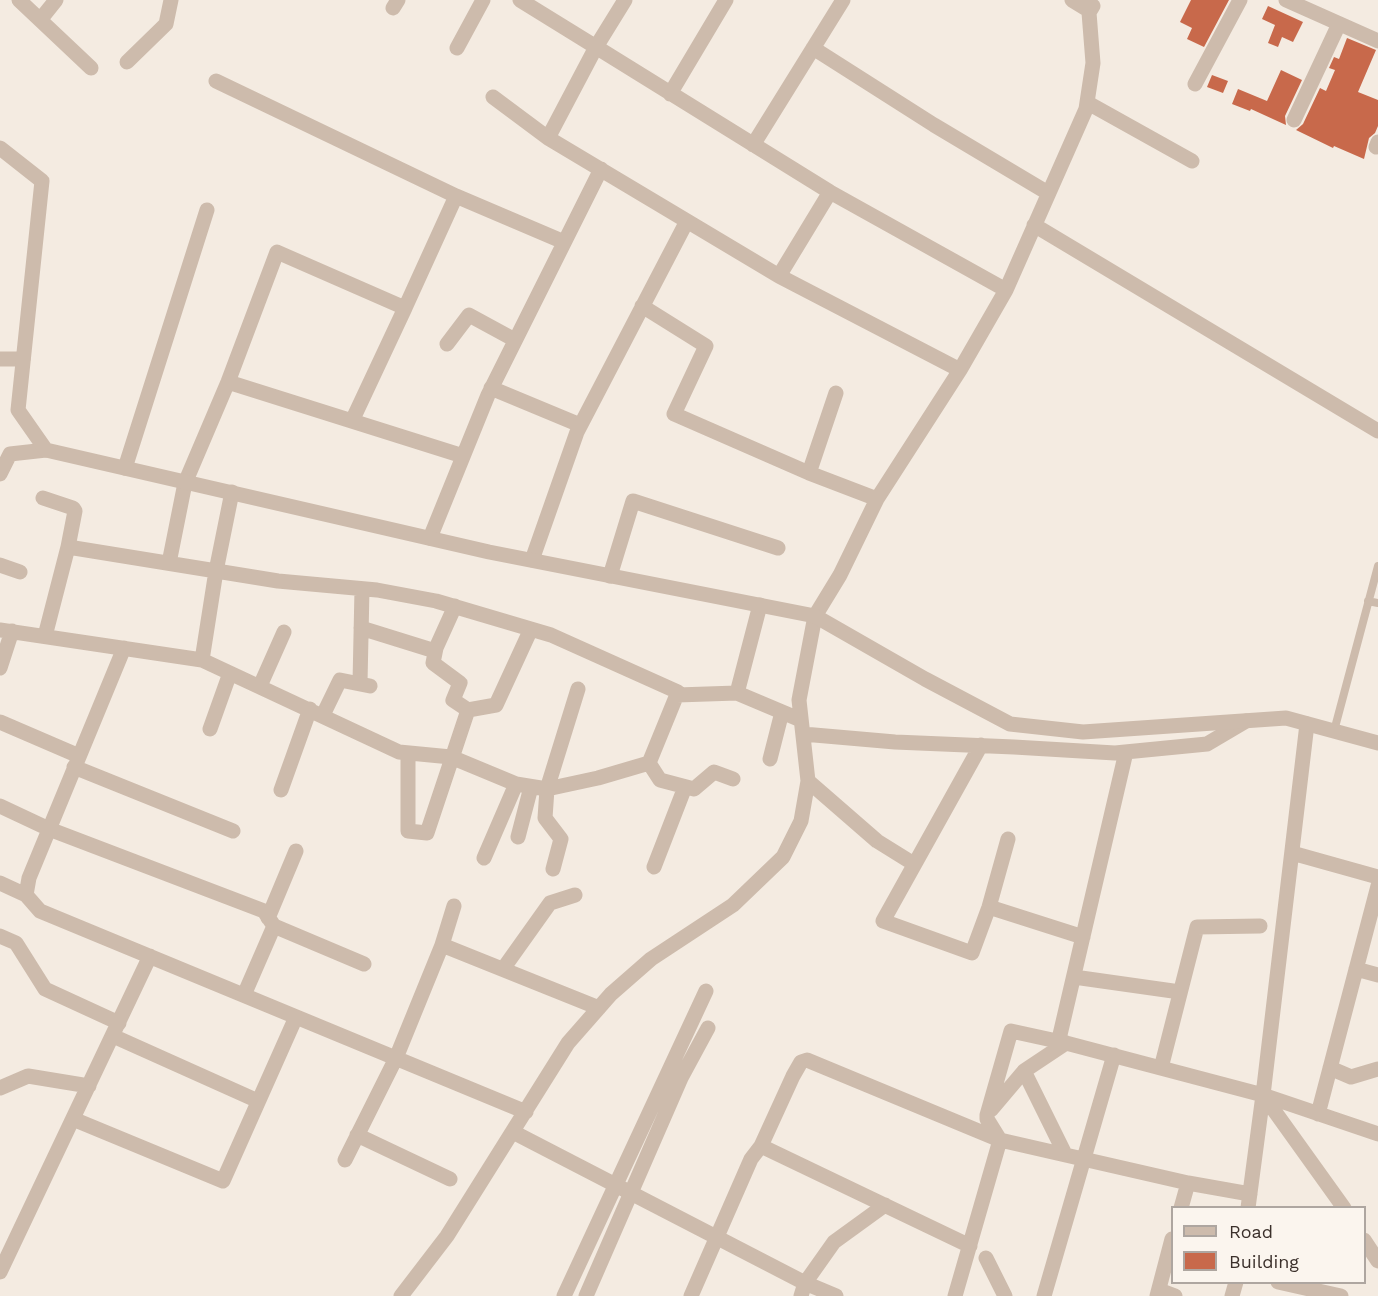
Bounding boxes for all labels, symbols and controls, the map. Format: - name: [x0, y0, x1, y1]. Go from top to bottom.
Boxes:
- legend: [1171, 1206, 1366, 1284]
- text: Road: [1229, 1221, 1273, 1242]
- text: Building: [1229, 1251, 1299, 1272]

